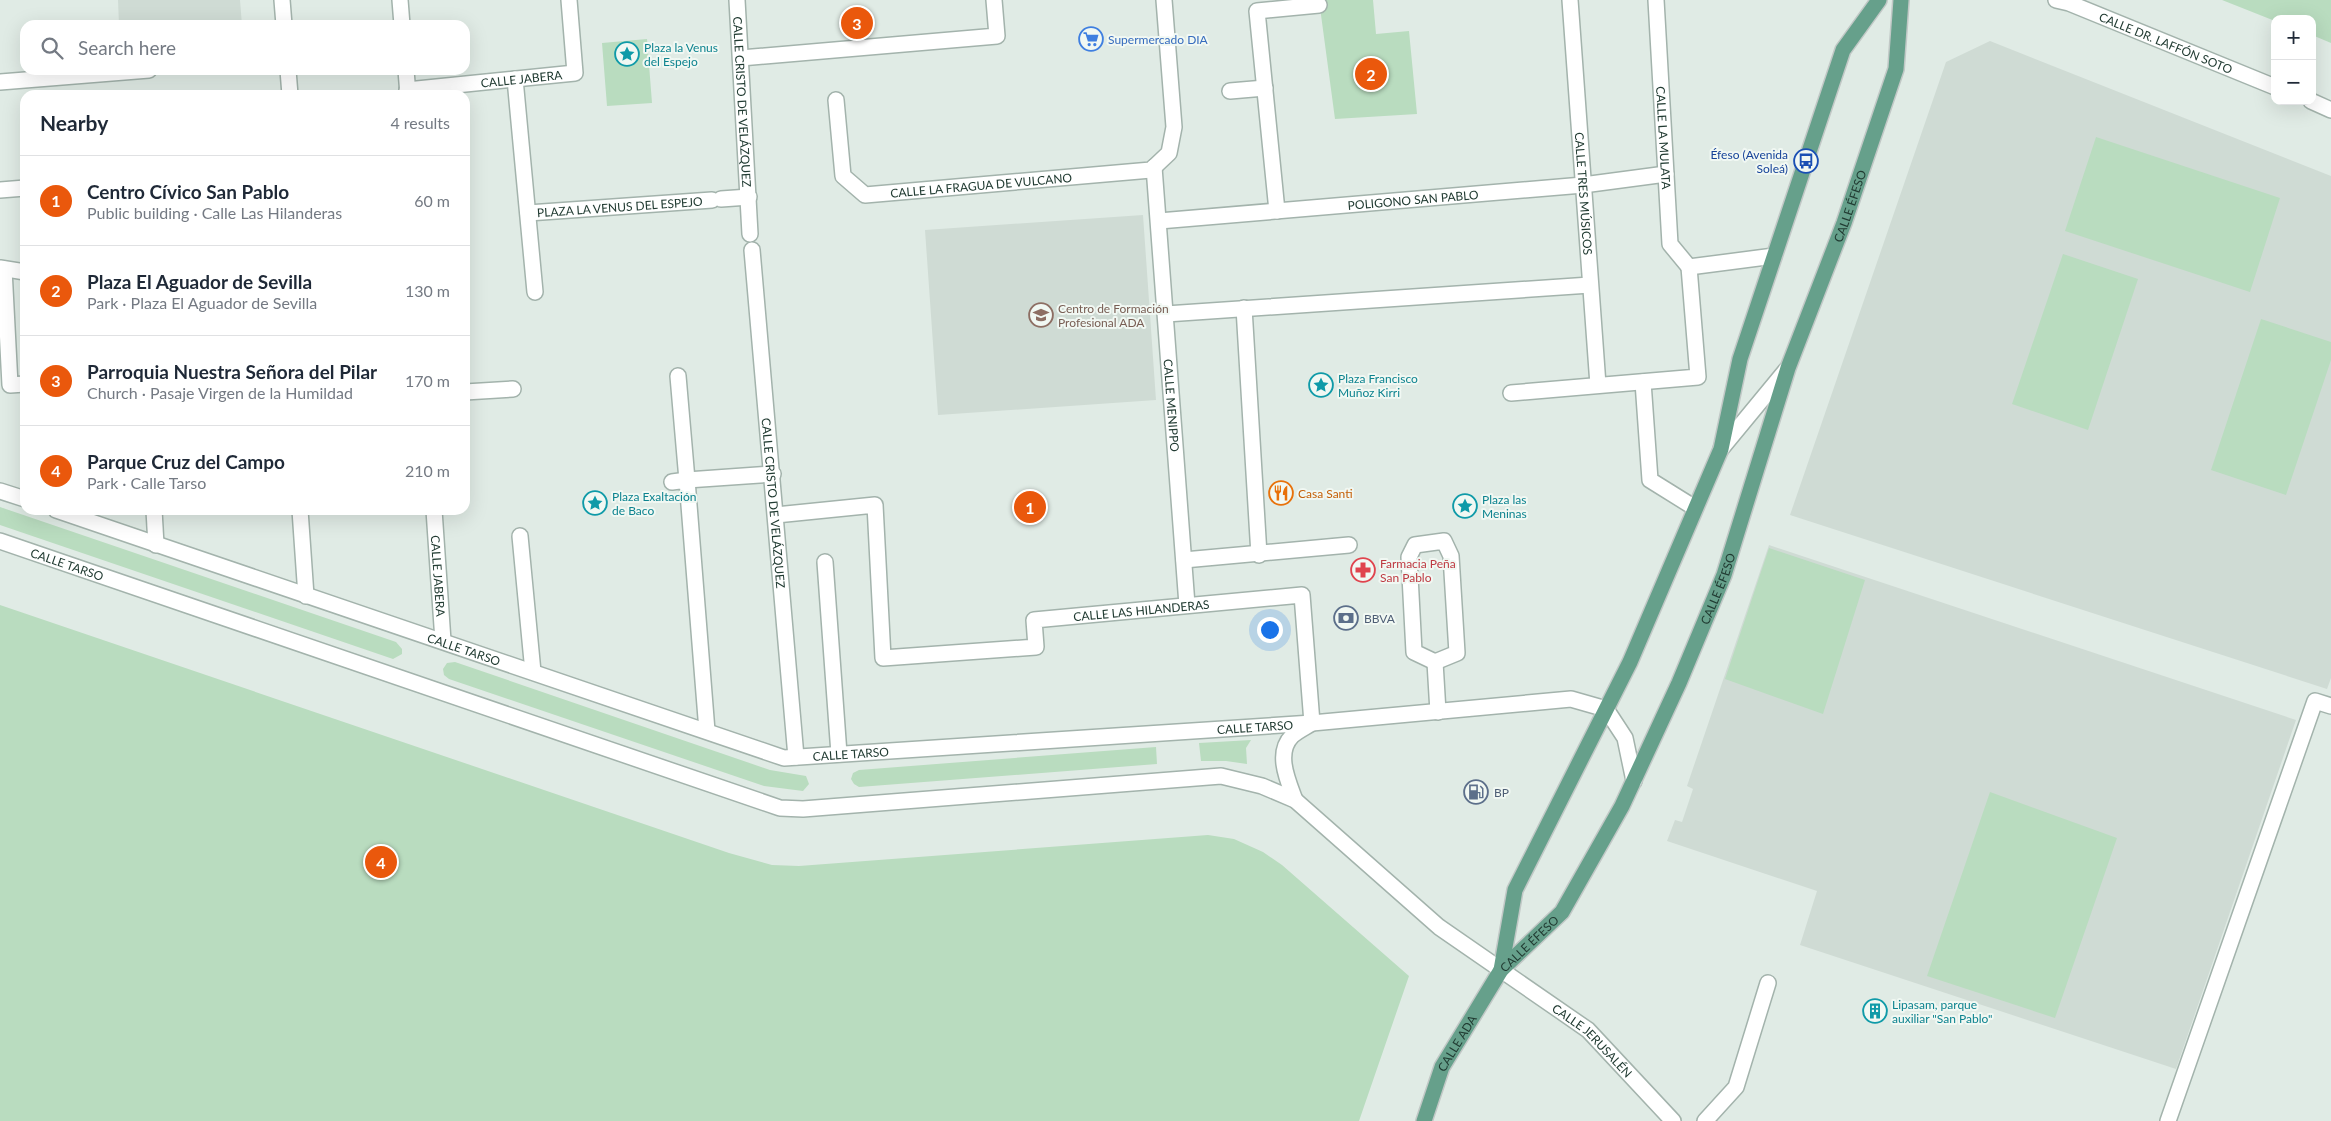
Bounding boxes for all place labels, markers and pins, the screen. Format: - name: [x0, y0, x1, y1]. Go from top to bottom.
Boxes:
- pin: 3: [841, 4, 873, 42]
- supermarket icon: Supermercado DIA: [1078, 26, 1104, 52]
- place label: Supermercado DIA: [1108, 32, 1209, 47]
- place label: Plaza la Venus del Espejo: [644, 40, 718, 69]
- place icon: Plaza la Venus del Espejo: [614, 41, 640, 67]
- pin: 2: [1355, 55, 1387, 93]
- place label: Éfeso (Avenida Soleá): [1710, 147, 1788, 176]
- bus stop icon: Éfeso (Avenida Soleá): [1793, 148, 1819, 174]
- place label: Centro de Formación Profesional ADA: [1058, 301, 1169, 330]
- school or university icon: Centro de Formación Profesional ADA: [1028, 302, 1054, 328]
- place label: Plaza Francisco Muñoz Kirri: [1338, 371, 1418, 400]
- place icon: Plaza Francisco Muñoz Kirri: [1308, 372, 1334, 398]
- restaurant icon: Casa Santi: [1268, 480, 1294, 506]
- place label: Casa Santi: [1298, 486, 1353, 501]
- pin: 1: [1014, 488, 1046, 526]
- place label: Plaza Exaltación de Baco: [612, 489, 697, 518]
- place icon: Plaza Exaltación de Baco: [582, 490, 608, 516]
- place label: Plaza las Meninas: [1482, 492, 1527, 521]
- place icon: Plaza las Meninas: [1452, 493, 1478, 519]
- place label: Farmacia Peña San Pablo: [1380, 556, 1456, 585]
- pharmacy icon: Farmacia Peña San Pablo: [1350, 557, 1376, 583]
- bank icon: BBVA: [1333, 605, 1359, 631]
- place label: BBVA: [1364, 611, 1396, 626]
- fuel station icon: BP: [1463, 779, 1489, 805]
- place label: BP: [1494, 785, 1509, 800]
- pin: 4: [365, 843, 397, 881]
- place label: Lipasam, parque auxiliar "San Pablo": [1892, 997, 1993, 1026]
- building icon: Lipasam, parque auxiliar "San Pablo": [1862, 998, 1888, 1024]

